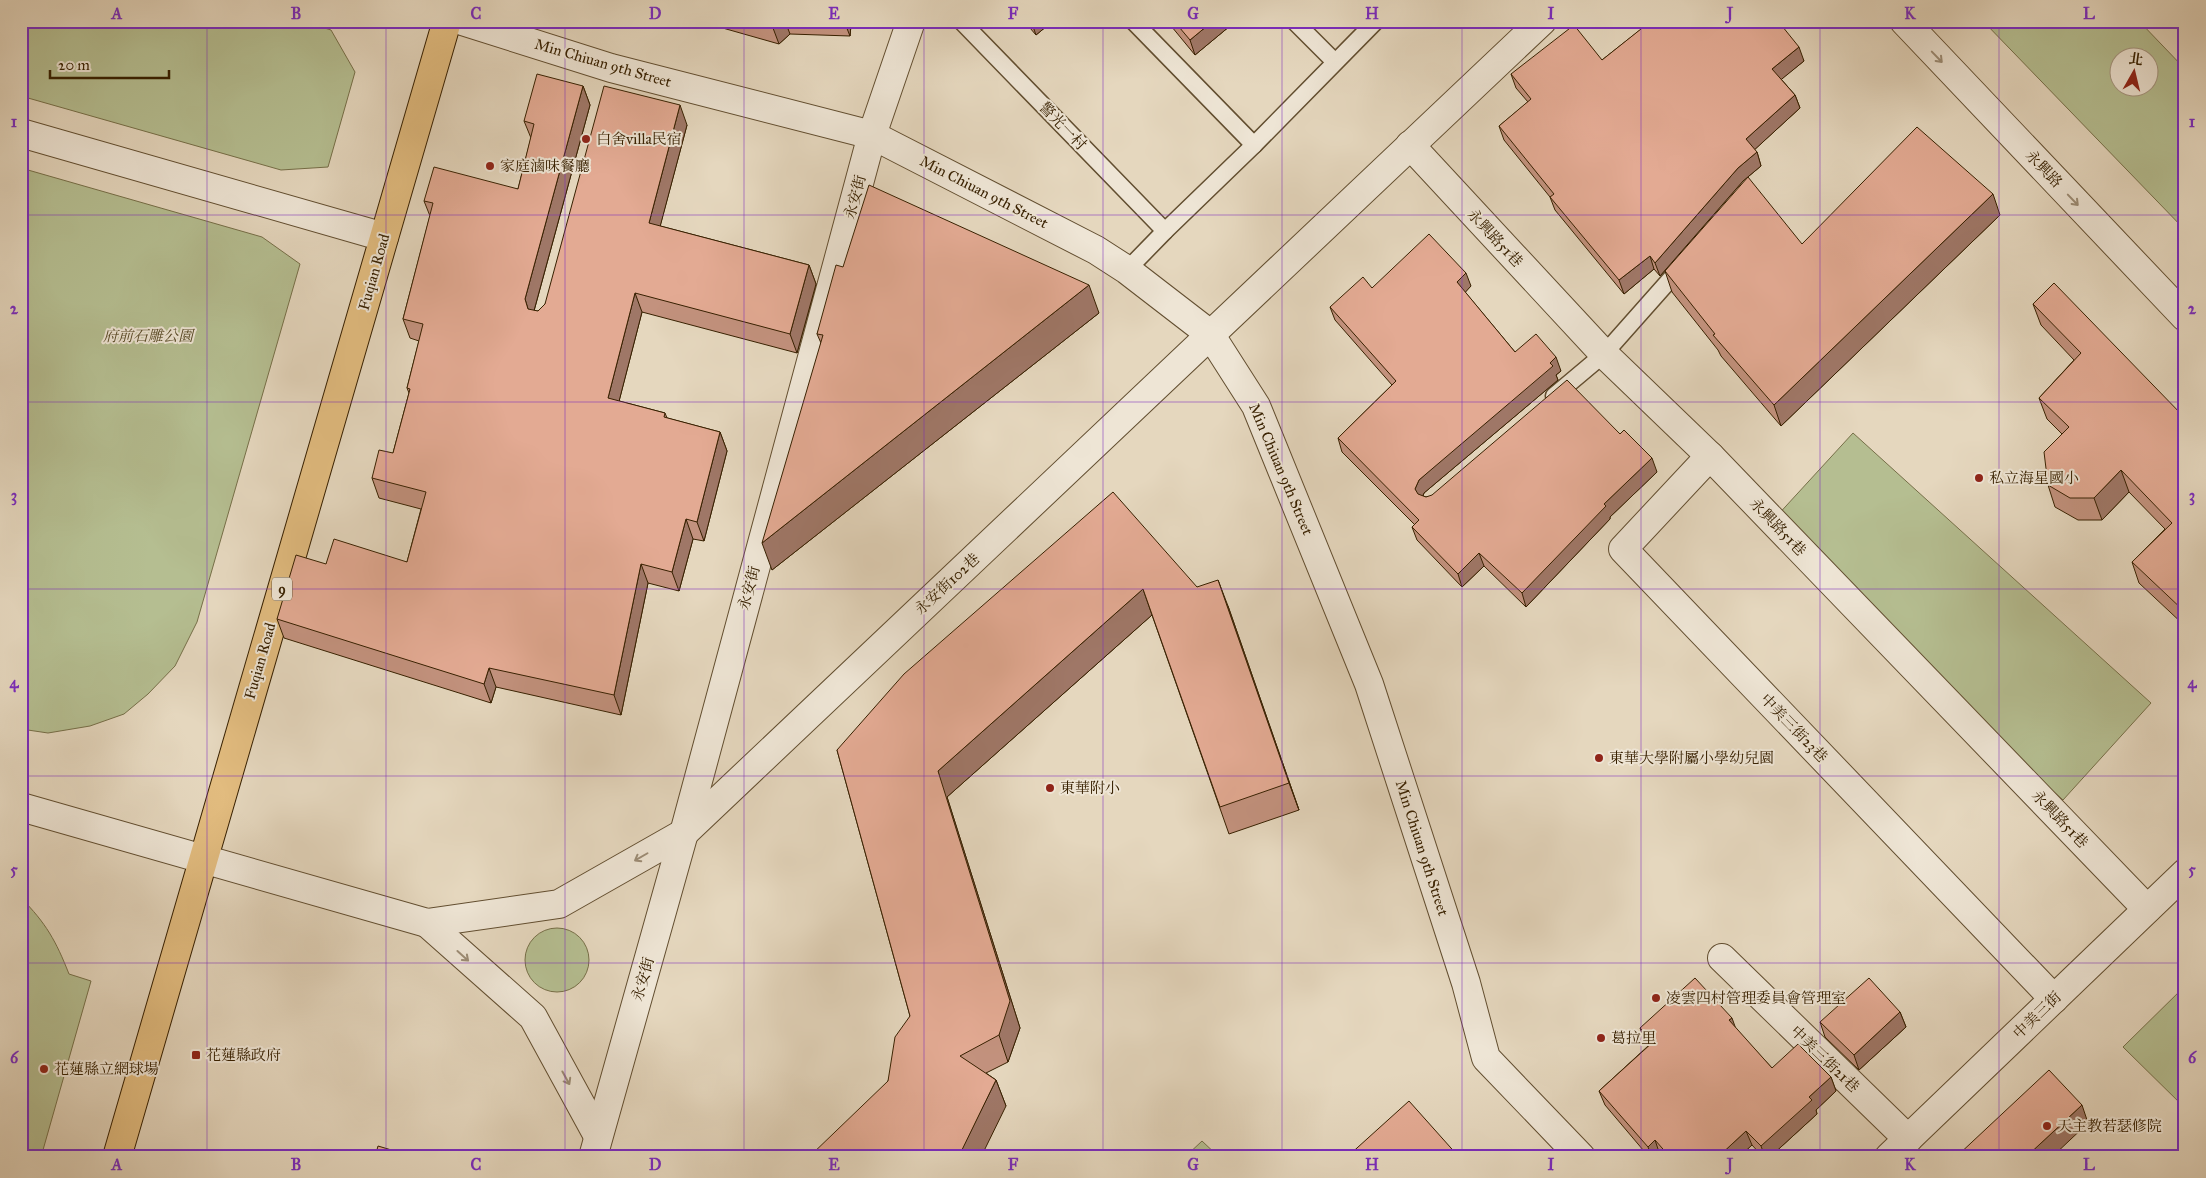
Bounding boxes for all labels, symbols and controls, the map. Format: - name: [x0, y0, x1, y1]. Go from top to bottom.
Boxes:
- text: A: [111, 4, 123, 23]
- text: B: [291, 4, 301, 23]
- text: C: [471, 4, 482, 23]
- text: D: [649, 4, 662, 23]
- text: E: [828, 4, 840, 23]
- text: F: [1008, 4, 1019, 23]
- text: G: [1187, 4, 1199, 23]
- text: H: [1365, 4, 1379, 23]
- text: I: [1548, 4, 1555, 23]
- text: J: [1725, 4, 1734, 24]
- text: K: [1904, 4, 1916, 23]
- text: L: [2083, 4, 2095, 23]
- street label: Min Chiuan 9th Street: [533, 35, 674, 91]
- scale bar: [50, 48, 169, 80]
- north arrow: [2108, 48, 2158, 98]
- one-way arrow: [1931, 50, 1943, 63]
- text: 北: [2128, 50, 2144, 69]
- text: 20 m: [58, 56, 90, 74]
- street label: 警光一村: [1036, 98, 1090, 154]
- text: 1: [11, 112, 18, 131]
- text: 1: [2189, 112, 2196, 131]
- place label: 白舍villa民宿: [596, 130, 682, 148]
- marker: 白舍villa民宿: [580, 133, 592, 145]
- street label: 永興路: [2022, 147, 2066, 191]
- street label: Min Chiuan 9th Street: [917, 152, 1052, 232]
- place label: 家庭滷味餐廳: [500, 157, 590, 175]
- marker: 家庭滷味餐廳: [484, 160, 496, 172]
- street label: 永安街: [840, 173, 870, 221]
- one-way arrow: [2067, 193, 2079, 206]
- street label: 永興路51巷: [1464, 205, 1526, 271]
- street label: Fuqian Road: [355, 231, 395, 313]
- text: 2: [10, 299, 19, 318]
- text: 2: [2188, 299, 2197, 318]
- park label: 府前石雕公園: [103, 327, 195, 345]
- street label: Min Chiuan 9th Street: [1245, 400, 1317, 538]
- place label: 私立海星國小: [1989, 469, 2079, 487]
- marker: 私立海星國小: [1973, 472, 1985, 484]
- text: 3: [11, 486, 17, 506]
- text: 3: [2189, 486, 2195, 506]
- street label: 永興路51巷: [1746, 495, 1810, 559]
- street label: 永安街102巷: [911, 549, 983, 619]
- street label: 永安街: [734, 564, 764, 612]
- road number: 9: [272, 578, 292, 600]
- street label: Fuqian Road: [241, 620, 281, 702]
- text: 4: [10, 673, 20, 693]
- text: 4: [2188, 673, 2198, 693]
- street label: 中美三街23巷: [1757, 690, 1831, 766]
- place label: 東華大學附屬小學幼兒園: [1609, 749, 1774, 767]
- marker: 東華大學附屬小學幼兒園: [1593, 752, 1605, 764]
- street label: Min Chiuan 9th Street: [1392, 778, 1453, 919]
- place label: 東華附小: [1060, 779, 1120, 797]
- marker: 東華附小: [1044, 782, 1056, 794]
- street label: 永興路51巷: [2028, 787, 2092, 851]
- one-way arrow: [635, 853, 649, 863]
- text: 5: [10, 860, 18, 879]
- text: 5: [2188, 860, 2196, 879]
- one-way arrow: [457, 950, 470, 961]
- street label: 永安街: [628, 955, 658, 1003]
- street label: 中美三街: [2009, 988, 2065, 1042]
- place label: 凌雲四村管理委員會管理室: [1666, 989, 1846, 1007]
- marker: 凌雲四村管理委員會管理室: [1650, 992, 1662, 1004]
- street label: 中美三街21巷: [1787, 1022, 1863, 1096]
- place label: 葛拉里: [1611, 1029, 1656, 1047]
- marker: 葛拉里: [1595, 1032, 1607, 1044]
- place label: 花蓮縣政府: [206, 1046, 281, 1064]
- text: 6: [10, 1048, 19, 1067]
- text: 6: [2188, 1048, 2197, 1067]
- marker: 花蓮縣政府: [190, 1049, 202, 1061]
- place label: 花蓮縣立網球場: [54, 1060, 159, 1078]
- marker: 花蓮縣立網球場: [38, 1063, 50, 1075]
- one-way arrow: [562, 1071, 572, 1085]
- place label: 天主教若瑟修院: [2057, 1117, 2162, 1135]
- marker: 天主教若瑟修院: [2041, 1120, 2053, 1132]
- text: A: [111, 1155, 123, 1174]
- text: B: [291, 1155, 301, 1174]
- text: C: [471, 1155, 482, 1174]
- text: D: [649, 1155, 662, 1174]
- text: E: [828, 1155, 840, 1174]
- text: F: [1008, 1155, 1019, 1174]
- text: G: [1187, 1155, 1199, 1174]
- text: H: [1365, 1155, 1379, 1174]
- text: I: [1548, 1155, 1555, 1174]
- text: J: [1725, 1155, 1734, 1175]
- text: K: [1904, 1155, 1916, 1174]
- text: L: [2083, 1155, 2095, 1174]

